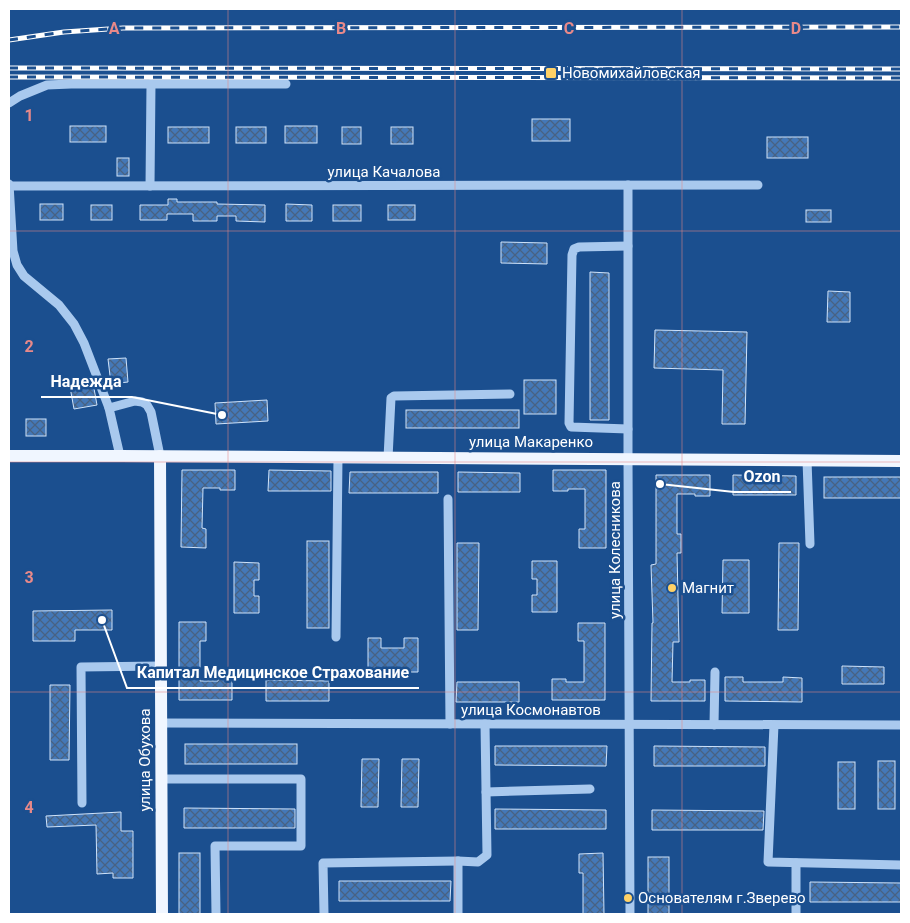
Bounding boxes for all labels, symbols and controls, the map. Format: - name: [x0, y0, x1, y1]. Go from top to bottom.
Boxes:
- text: A: [109, 19, 120, 38]
- text: B: [336, 19, 346, 38]
- text: C: [564, 19, 574, 38]
- text: D: [791, 19, 801, 38]
- place label: Новомихайловская: [562, 64, 701, 82]
- marker: Новомихайловская: [544, 66, 558, 80]
- text: 1: [24, 106, 34, 125]
- street label: улица Качалова: [328, 163, 440, 181]
- text: 2: [24, 337, 34, 356]
- callout: Надежда: [41, 366, 132, 397]
- text: Надежда: [51, 372, 122, 391]
- street label: улица Макаренко: [469, 433, 593, 451]
- callout: Ozon: [734, 461, 791, 492]
- text: Ozon: [743, 467, 781, 486]
- street label: улица Колесникова: [606, 481, 624, 619]
- text: 3: [24, 568, 34, 587]
- place label: Магнит: [682, 579, 734, 597]
- marker: Магнит: [666, 582, 678, 594]
- callout: Капитал Медицинское Страхование: [127, 657, 419, 688]
- text: Капитал Медицинское Страхование: [137, 663, 410, 682]
- street label: улица Космонавтов: [461, 701, 601, 719]
- street label: улица Обухова: [136, 708, 154, 812]
- text: 4: [24, 798, 34, 817]
- place label: Основателям г.Зверево: [638, 889, 806, 907]
- marker: Основателям г.Зверево: [622, 892, 634, 904]

